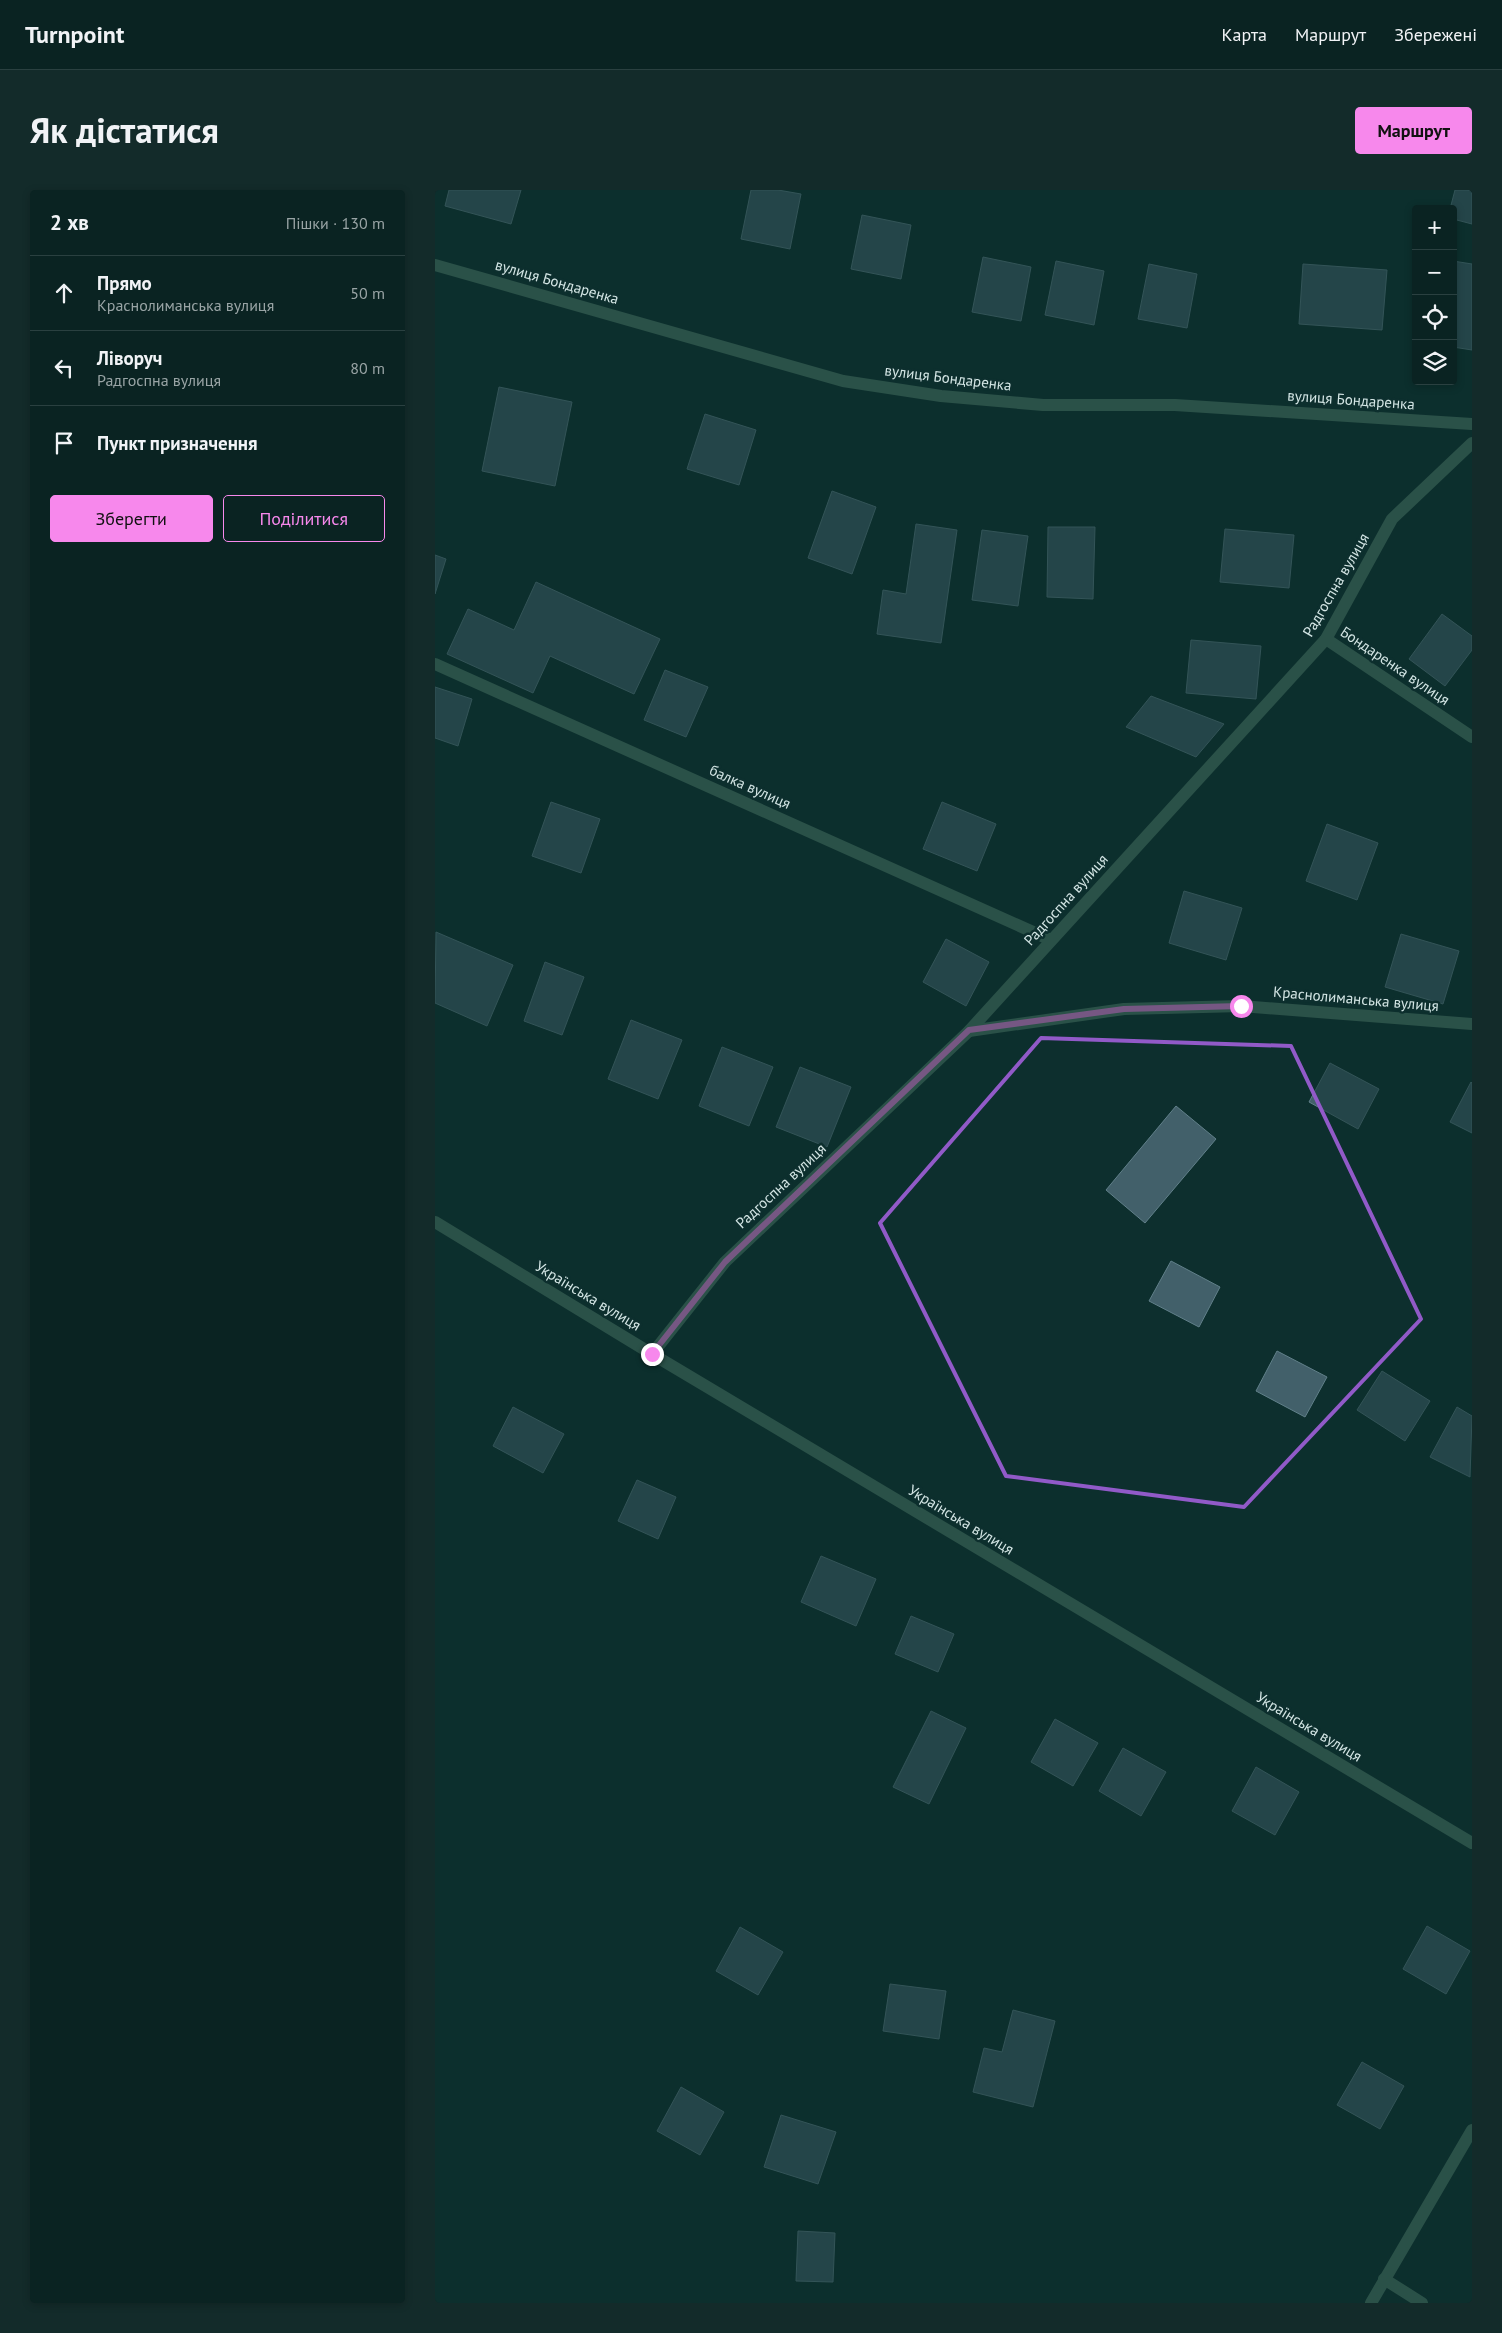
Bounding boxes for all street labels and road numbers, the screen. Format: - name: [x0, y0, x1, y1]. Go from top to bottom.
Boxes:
- street label: вулиця Бондаренка: [493, 255, 621, 308]
- street label: вулиця Бондаренка: [884, 360, 1013, 395]
- street label: вулиця Бондаренка: [1287, 386, 1415, 413]
- street label: Радгоспна вулиця: [1298, 530, 1373, 640]
- street label: Бондаренка вулиця: [1337, 622, 1454, 709]
- street label: балка вулиця: [707, 760, 794, 813]
- street label: Радгоспна вулиця: [1020, 850, 1112, 949]
- street label: Краснолиманська вулиця: [1272, 982, 1440, 1015]
- street label: Радгоспна вулиця: [732, 1139, 830, 1232]
- street label: Українська вулиця: [532, 1256, 645, 1335]
- street label: Українська вулиця: [905, 1480, 1018, 1559]
- street label: Українська вулиця: [1253, 1687, 1366, 1766]

